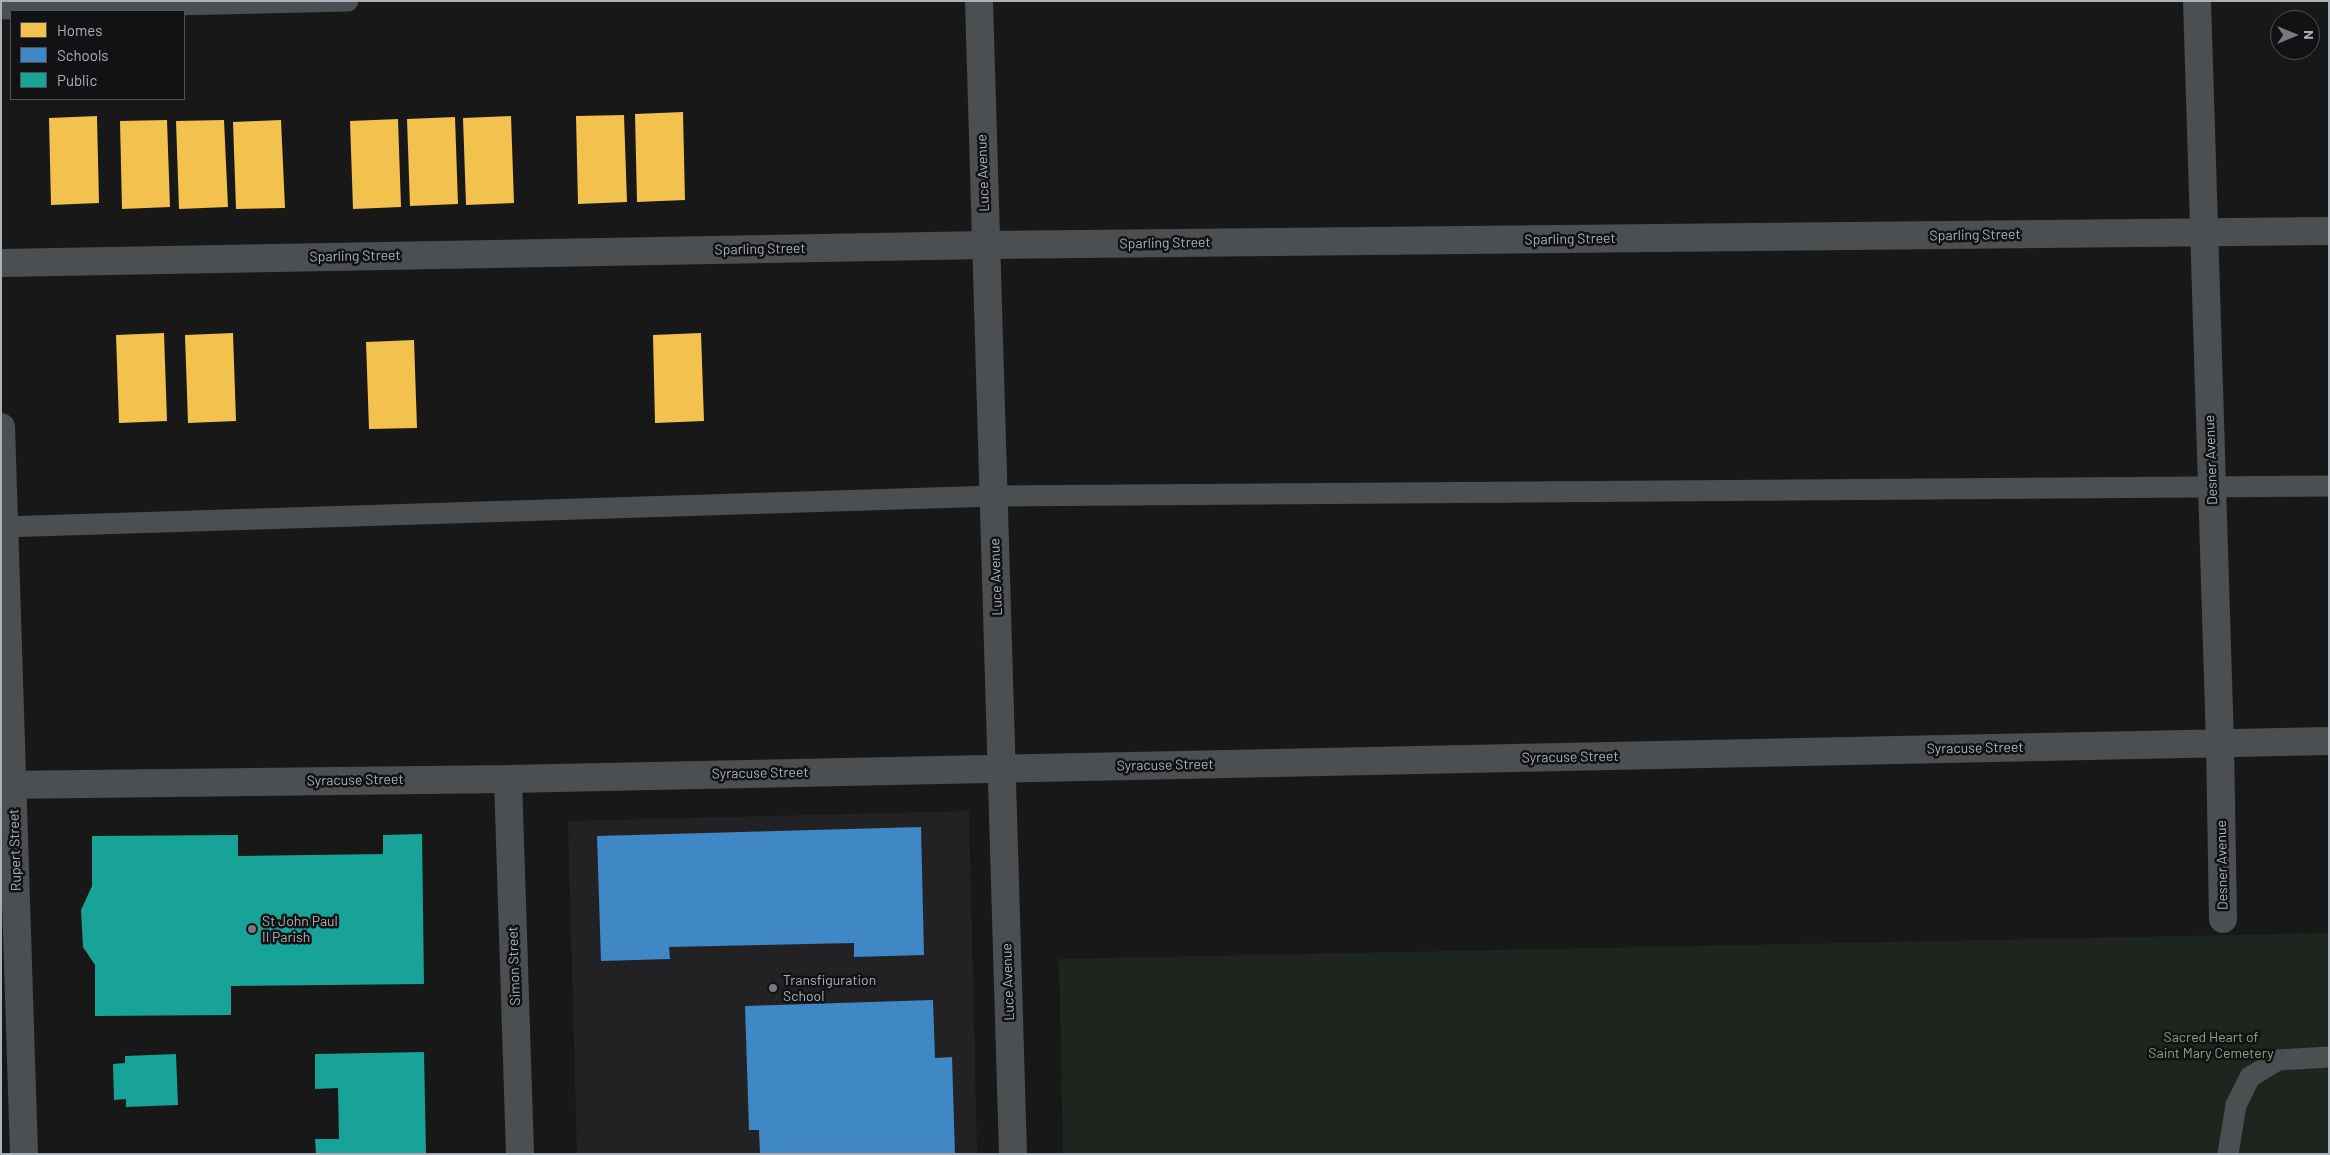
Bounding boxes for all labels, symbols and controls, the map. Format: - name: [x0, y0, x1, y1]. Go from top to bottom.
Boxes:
- legend: [10, 10, 185, 100]
- north arrow: [2270, 10, 2320, 60]
- text: Homes: [57, 21, 102, 39]
- text: N: [2301, 30, 2318, 40]
- text: Schools: [57, 46, 109, 64]
- text: Public: [57, 71, 97, 89]
- street label: Luce Avenue: [973, 134, 993, 212]
- street label: Sparling Street: [1929, 226, 2021, 244]
- street label: Sparling Street: [1524, 230, 1616, 248]
- street label: Sparling Street: [1119, 234, 1211, 252]
- street label: Sparling Street: [714, 240, 806, 258]
- street label: Sparling Street: [309, 247, 401, 265]
- street label: Desner Avenue: [2201, 415, 2221, 505]
- street label: Luce Avenue: [986, 538, 1006, 616]
- street label: Syracuse Street: [1926, 739, 2024, 757]
- street label: Syracuse Street: [1521, 748, 1619, 766]
- street label: Syracuse Street: [1116, 756, 1214, 774]
- street label: Syracuse Street: [711, 764, 809, 782]
- street label: Syracuse Street: [306, 771, 404, 789]
- street label: Rupert Street: [5, 808, 25, 892]
- street label: Desner Avenue: [2213, 820, 2231, 910]
- place label: St John Paul II Parish: [262, 913, 338, 946]
- marker: St John Paul II Parish: [246, 923, 258, 935]
- street label: Simon Street: [504, 926, 524, 1006]
- street label: Luce Avenue: [998, 943, 1018, 1021]
- place label: Transfiguration School: [783, 972, 876, 1004]
- marker: Transfiguration School: [767, 982, 779, 994]
- park label: Sacred Heart of Saint Mary Cemetery: [2148, 1029, 2274, 1062]

